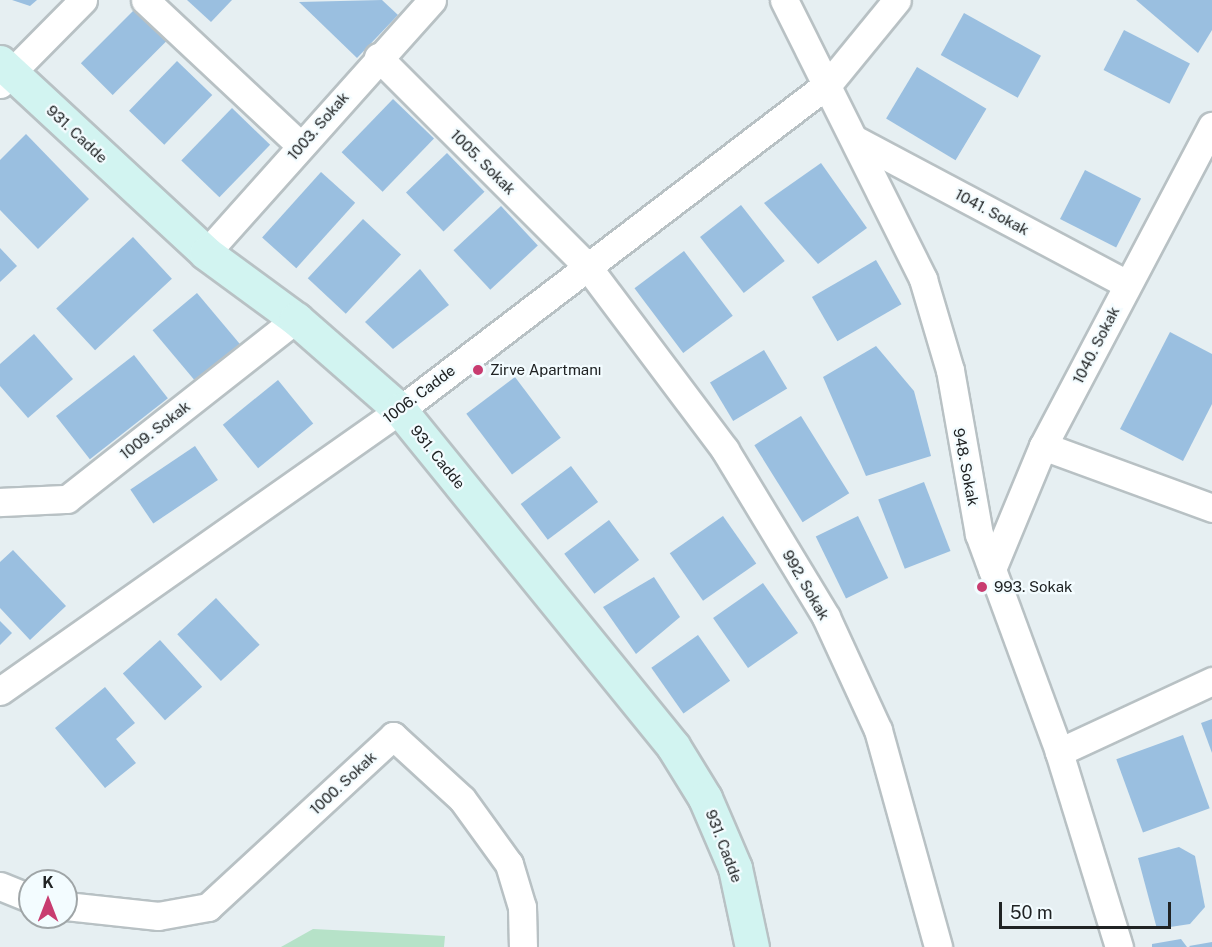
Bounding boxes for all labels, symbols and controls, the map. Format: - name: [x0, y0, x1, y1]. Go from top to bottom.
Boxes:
- street label: 1003. Sokak: [284, 88, 352, 164]
- street label: 931. Cadde: [43, 101, 111, 167]
- street label: 1005. Sokak: [447, 126, 519, 198]
- street label: 1041. Sokak: [952, 185, 1032, 239]
- street label: 1040. Sokak: [1069, 303, 1123, 387]
- street label: 1006. Cadde: [379, 361, 459, 427]
- place label: Zirve Apartmanı: [490, 361, 602, 379]
- marker: Zirve Apartmanı: [471, 363, 485, 377]
- street label: 1009. Sokak: [116, 397, 194, 463]
- street label: 931. Cadde: [407, 422, 469, 492]
- street label: 948. Sokak: [950, 427, 982, 507]
- street label: 992. Sokak: [779, 547, 833, 623]
- place label: 993. Sokak: [994, 578, 1072, 596]
- marker: 993. Sokak: [975, 580, 989, 594]
- street label: 1000. Sokak: [306, 748, 380, 818]
- street label: 931. Cadde: [702, 807, 746, 885]
- north arrow: [18, 869, 78, 929]
- text: K: [42, 873, 54, 892]
- scale bar: [1002, 890, 1174, 928]
- text: 50 m: [1010, 902, 1053, 923]

